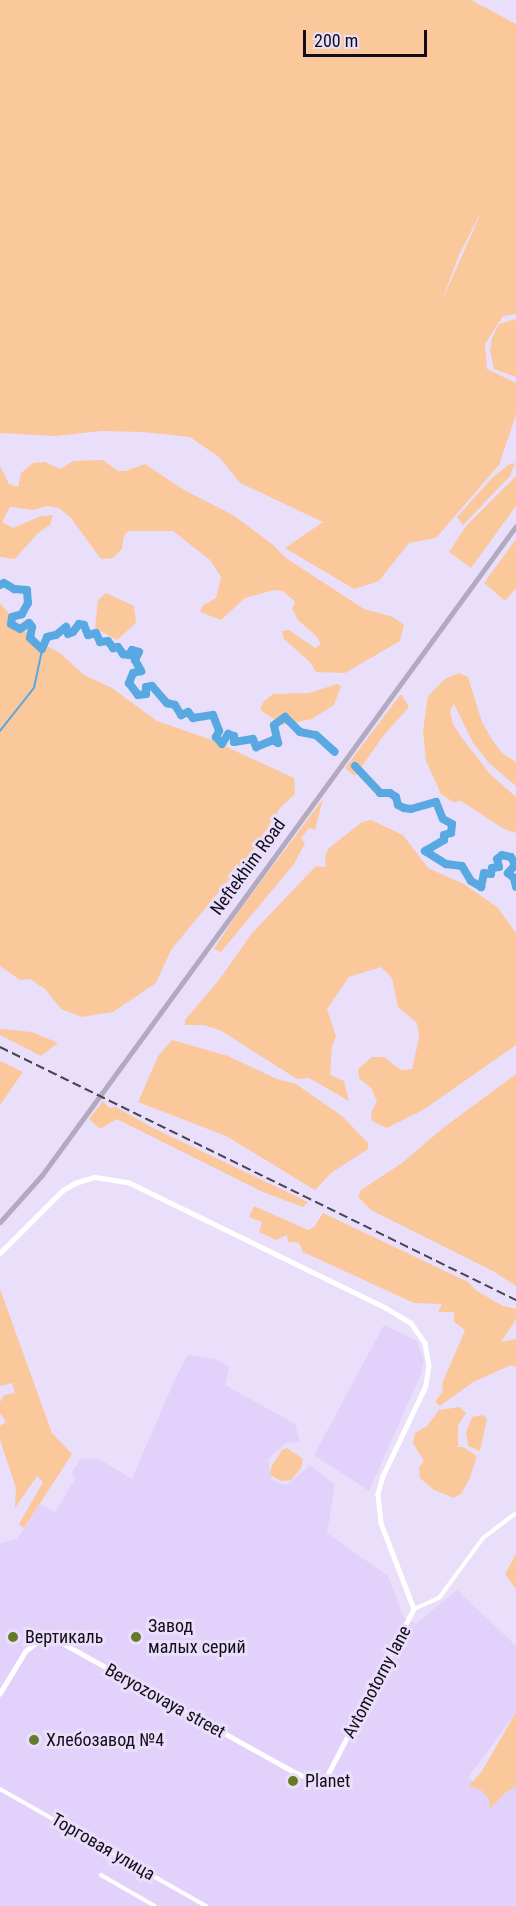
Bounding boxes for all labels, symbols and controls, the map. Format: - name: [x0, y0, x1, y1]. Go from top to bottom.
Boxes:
- scale bar: [306, 18, 430, 56]
- text: 200 m: [314, 30, 358, 51]
- street label: Neftekhim Road: [206, 815, 290, 919]
- place label: Завод малых серий: [148, 1616, 246, 1658]
- street label: Avtomotorny lane: [338, 1622, 416, 1742]
- place label: Вертикаль: [25, 1626, 103, 1648]
- marker: Вертикаль: [6, 1630, 20, 1644]
- marker: Завод малых серий: [129, 1630, 143, 1644]
- street label: Beryozovaya street: [101, 1659, 229, 1743]
- place label: Хлебозавод №4: [46, 1729, 164, 1751]
- marker: Хлебозавод №4: [27, 1733, 41, 1747]
- place label: Planet: [305, 1770, 350, 1792]
- marker: Planet: [286, 1774, 300, 1788]
- street label: Торговая улица: [47, 1809, 159, 1885]

